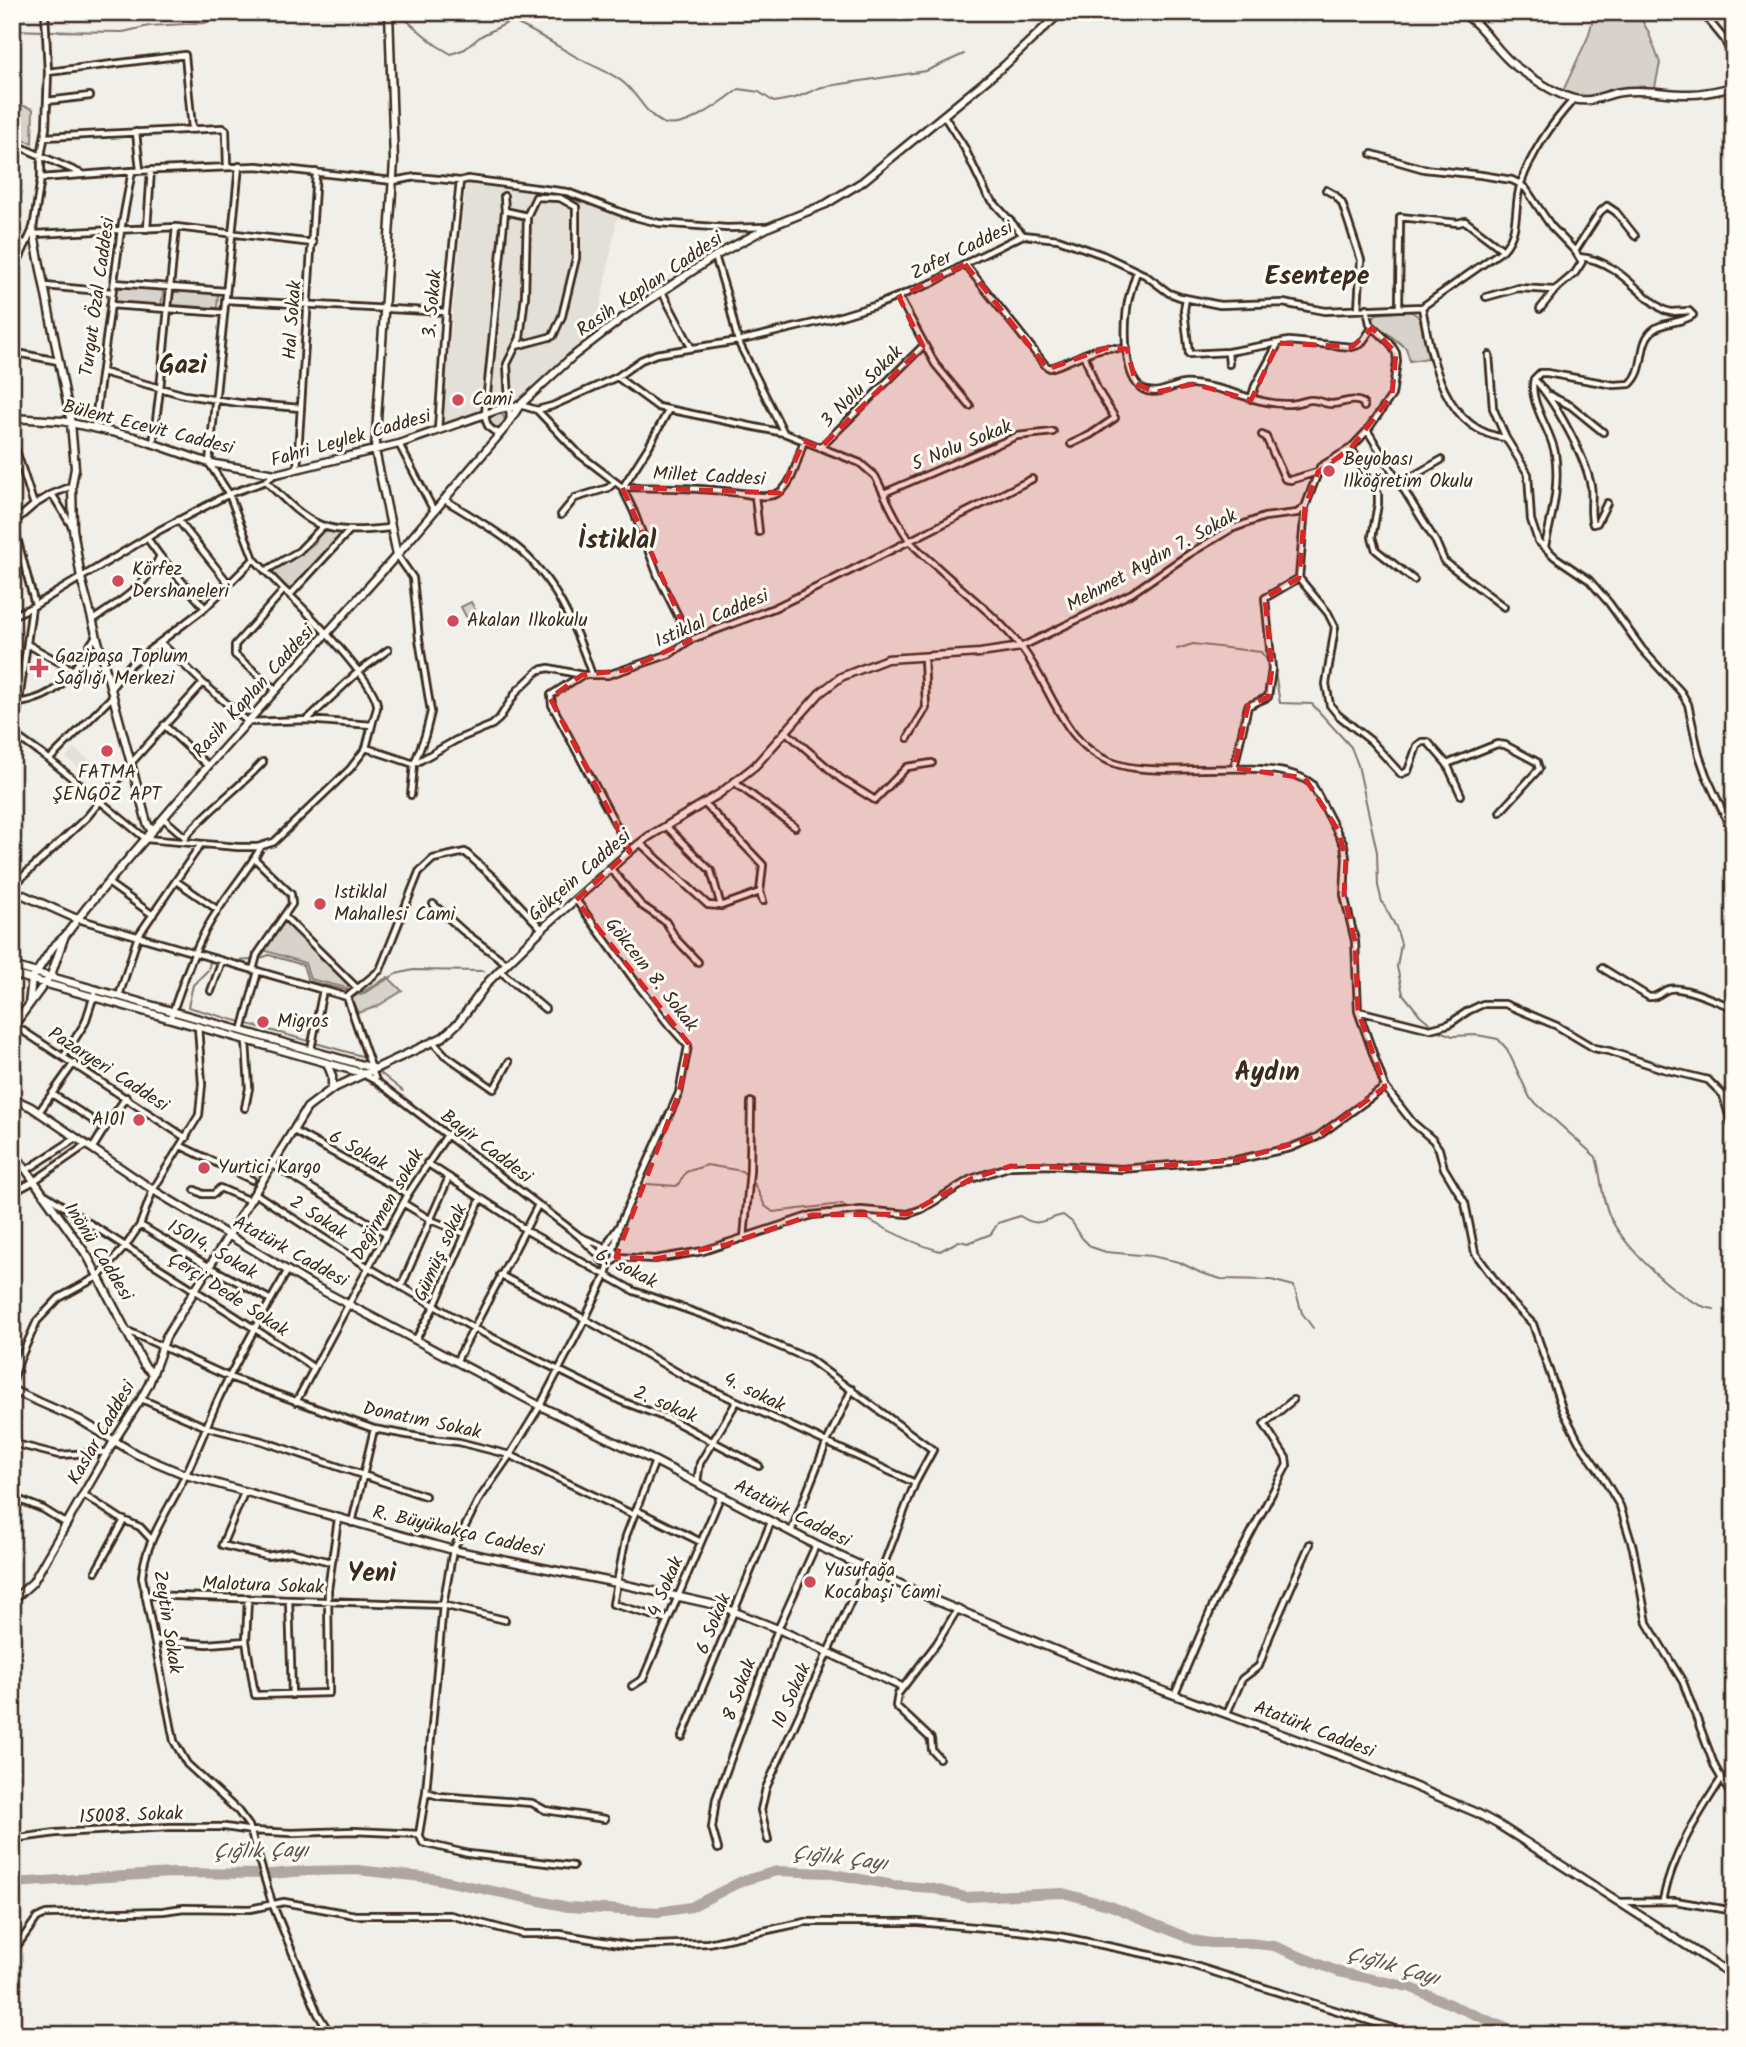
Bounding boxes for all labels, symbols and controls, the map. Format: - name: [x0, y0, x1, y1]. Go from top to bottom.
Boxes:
- street label: Zafer Caddesi: [906, 213, 1020, 289]
- street label: Turgut Özal Caddesi: [72, 214, 124, 378]
- street label: Rasih Kaplan Caddesi: [571, 224, 731, 345]
- district label: Esentepe: [1265, 256, 1370, 298]
- street label: 3. Sokak: [415, 269, 451, 339]
- street label: Hal Sokak: [275, 279, 311, 361]
- street label: 3 Nolu Sokak: [814, 339, 910, 435]
- district label: Gazi: [159, 345, 208, 387]
- place label: Cami: [472, 385, 513, 415]
- street label: Bülent Ecevit Caddesi: [59, 392, 238, 464]
- marker: Cami: [450, 392, 466, 408]
- street label: Fahri Leylek Caddesi: [267, 401, 436, 476]
- street label: 5 Nolu Sokak: [907, 412, 1017, 480]
- place label: Beyobası Ilköğretim Okulu: [1343, 445, 1473, 497]
- street label: Millet Caddesi: [652, 459, 768, 495]
- marker: Beyobası Ilköğretim Okulu: [1321, 463, 1337, 479]
- street label: Mehmet Aydın 7. Sokak: [1061, 501, 1243, 620]
- district label: İstiklal: [578, 520, 656, 562]
- place label: Körfez Dershaneleri: [132, 555, 230, 607]
- marker: Körfez Dershaneleri: [110, 573, 126, 589]
- street label: Istiklal Caddesi: [650, 581, 775, 656]
- place label: Akalan Ilkokulu: [467, 606, 588, 636]
- marker: Akalan Ilkokulu: [445, 613, 461, 629]
- street label: Rasih Kaplan Caddesi: [186, 617, 323, 766]
- place label: Gazipaşa Toplum Sağlığı Merkezi: [55, 642, 188, 694]
- marker: Gazipaşa Toplum Sağlığı Merkezi: [29, 658, 49, 678]
- marker: FATMA ŞENGÖZ APT: [99, 743, 115, 759]
- place label: FATMA ŞENGÖZ APT: [53, 758, 163, 810]
- street label: Gökçein Caddesi: [522, 821, 640, 930]
- place label: Istiklal Mahallesi Cami: [334, 878, 457, 930]
- marker: Istiklal Mahallesi Cami: [312, 896, 328, 912]
- street label: Gökceın 8. Sokak: [597, 911, 705, 1039]
- place label: Migros: [277, 1007, 329, 1037]
- marker: Migros: [255, 1014, 271, 1030]
- street label: Pazaryeri Caddesi: [41, 1020, 176, 1121]
- district label: Aydın: [1234, 1052, 1300, 1094]
- street label: Bayir Caddesi: [434, 1102, 540, 1193]
- place label: A101: [92, 1105, 125, 1135]
- marker: A101: [131, 1112, 147, 1128]
- street label: 6 Sokak: [323, 1122, 393, 1180]
- street label: Değirmen sokak: [344, 1143, 432, 1267]
- place label: Yurtici Kargo: [218, 1153, 321, 1183]
- marker: Yurtici Kargo: [196, 1160, 212, 1176]
- street label: 2 Sokak: [283, 1188, 353, 1248]
- street label: Inönü Caddesi: [56, 1197, 141, 1309]
- street label: Gümüş sokak: [406, 1199, 476, 1307]
- street label: Atatürk Caddesi: [227, 1208, 354, 1297]
- street label: 15014. Sokak: [161, 1212, 263, 1288]
- street label: 6. sokak: [590, 1241, 662, 1297]
- street label: Çerçi Dede Sokak: [162, 1245, 294, 1345]
- street label: 4. sokak: [718, 1365, 790, 1421]
- street label: Kaslar Caddesi: [60, 1374, 145, 1491]
- street label: 2. sokak: [628, 1378, 702, 1432]
- street label: Donatım Sokak: [360, 1394, 484, 1448]
- street label: Atatürk Caddesi: [728, 1472, 857, 1557]
- street label: R. Büyükakça Caddesi: [370, 1498, 548, 1567]
- street label: 4 Sokak: [640, 1552, 692, 1622]
- district label: Yeni: [348, 1553, 397, 1595]
- place label: Yusufağa Kocabaşi Cami: [824, 1556, 942, 1608]
- street label: Zeytin Sokak: [144, 1568, 190, 1676]
- street label: Malotura Sokak: [202, 1569, 325, 1603]
- marker: Yusufağa Kocabaşi Cami: [802, 1574, 818, 1590]
- street label: 6 Sokak: [688, 1589, 740, 1659]
- street label: 8 Sokak: [715, 1654, 765, 1725]
- street label: 10 Sokak: [764, 1659, 820, 1733]
- street label: Atatürk Caddesi: [1249, 1693, 1380, 1767]
- street label: 15008. Sokak: [78, 1799, 184, 1833]
- water label: Çığlık Çayı: [213, 1835, 310, 1869]
- water label: Çığlık Çayı: [791, 1837, 891, 1881]
- water label: Çığlık Çayı: [1343, 1938, 1445, 1996]

